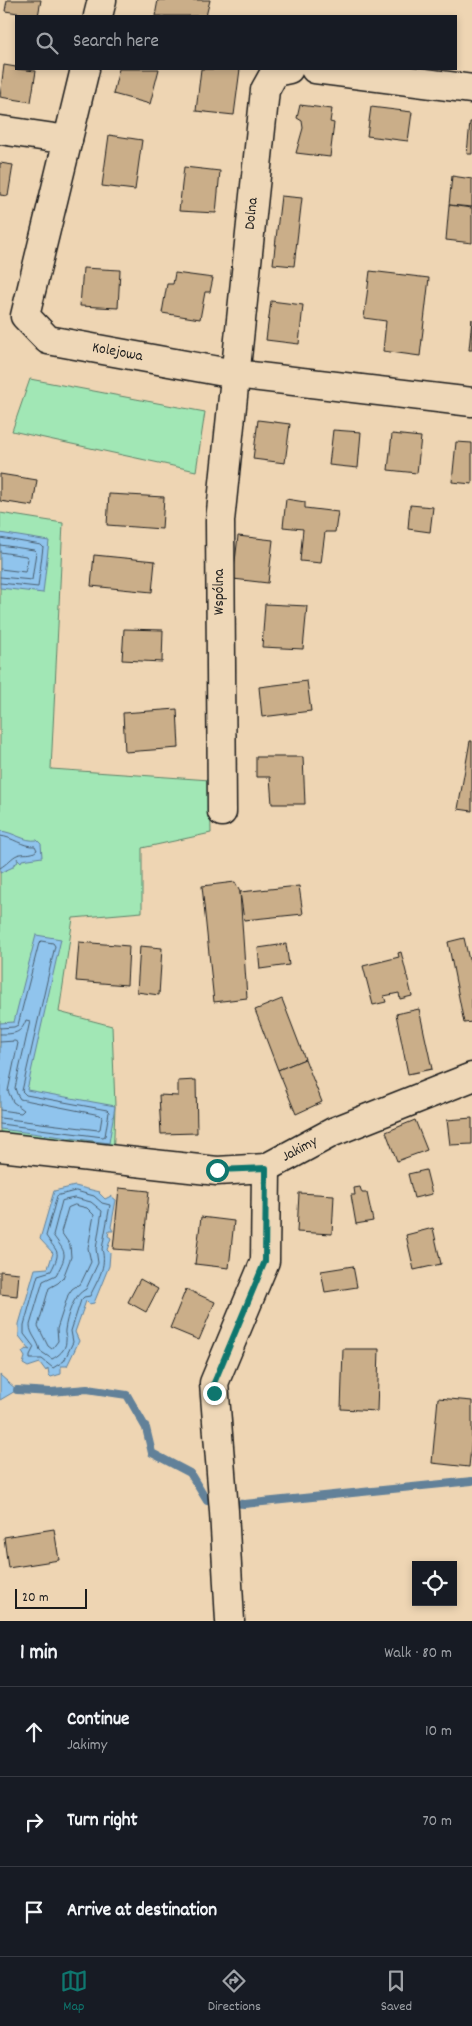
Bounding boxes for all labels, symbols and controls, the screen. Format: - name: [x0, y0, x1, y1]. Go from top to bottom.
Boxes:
- search box: [15, 15, 457, 70]
- icon: search: [33, 29, 61, 57]
- text: Search here: [73, 29, 159, 56]
- street label: Dolna: [239, 196, 265, 231]
- street label: Kolejowa: [90, 337, 146, 368]
- street label: Wspólna: [209, 568, 231, 615]
- street label: Jakimy: [278, 1131, 323, 1168]
- route start: [206, 1159, 229, 1182]
- route end: [203, 1382, 226, 1405]
- map controls: [412, 1561, 457, 1606]
- button: locate: [412, 1561, 457, 1606]
- scale bar: [15, 1586, 88, 1609]
- text: 20 m: [22, 1588, 49, 1608]
- text: 1 min: [20, 1639, 57, 1669]
- text: Walk · 80 m: [384, 1642, 452, 1665]
- text: Continue: [67, 1707, 129, 1734]
- icon: ahead: [20, 1718, 48, 1746]
- text: 10 m: [425, 1720, 452, 1743]
- text: Jakimy: [67, 1734, 107, 1757]
- icon: right: [20, 1808, 48, 1836]
- text: Turn right: [67, 1808, 138, 1835]
- text: 70 m: [422, 1810, 452, 1833]
- icon: arrive: [20, 1898, 48, 1926]
- text: Arrive at destination: [67, 1898, 217, 1925]
- tab: Map: [60, 1967, 88, 2017]
- tab: Directions: [208, 1967, 261, 2017]
- tab: Saved: [381, 1967, 412, 2017]

